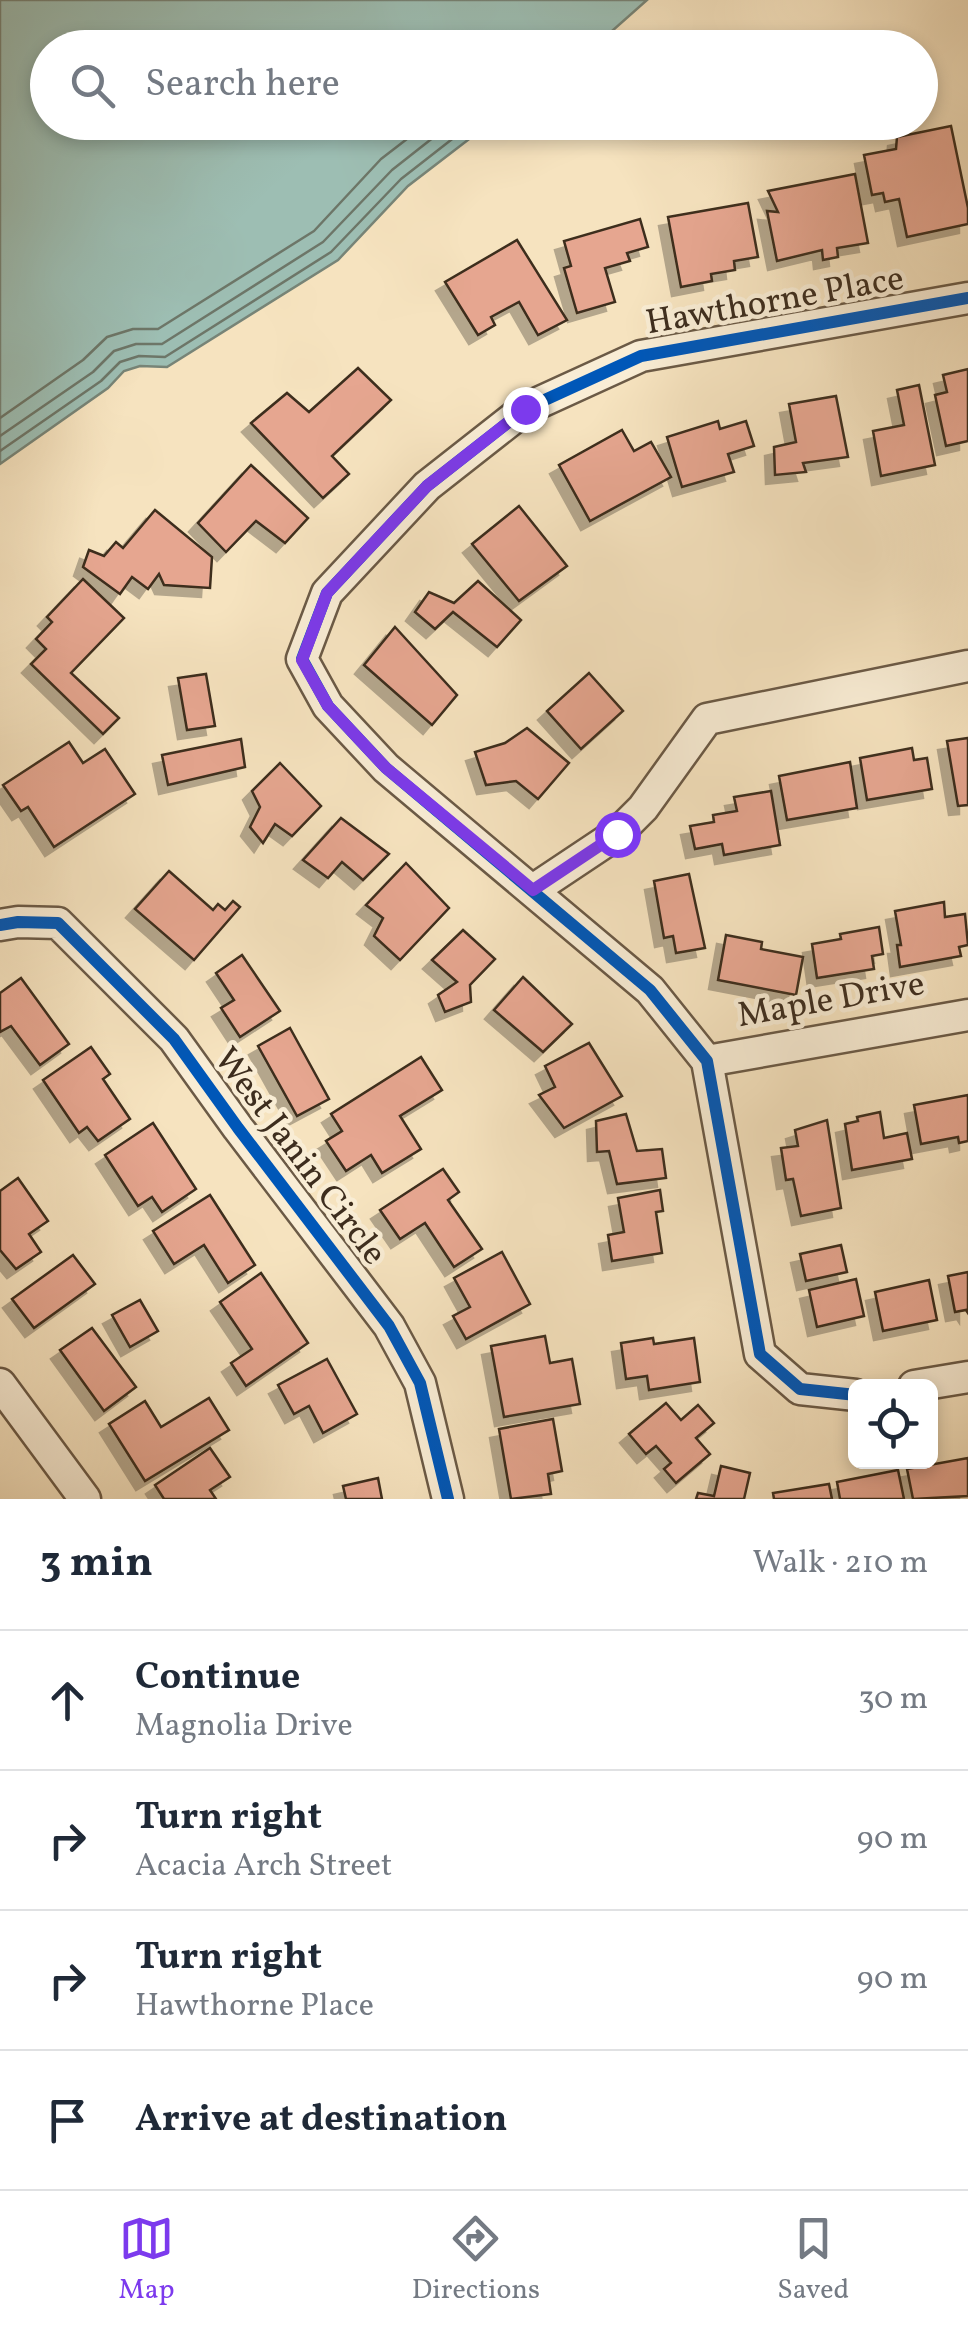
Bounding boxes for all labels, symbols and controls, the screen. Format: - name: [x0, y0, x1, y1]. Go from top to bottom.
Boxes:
- search box: [30, 30, 938, 140]
- icon: search: [65, 58, 120, 113]
- text: Search here: [145, 59, 340, 112]
- street label: Hawthorne Place: [642, 256, 908, 348]
- route end: [503, 387, 549, 433]
- route start: [595, 812, 641, 858]
- street label: Maple Drive: [734, 961, 928, 1041]
- street label: West Janin Circle: [201, 1038, 397, 1276]
- map controls: [848, 1379, 938, 1469]
- button: locate: [848, 1379, 938, 1469]
- text: 3 min: [40, 1535, 153, 1594]
- text: Walk · 210 m: [753, 1542, 928, 1586]
- text: Continue: [135, 1652, 300, 1705]
- icon: ahead: [40, 1673, 95, 1728]
- text: 30 m: [858, 1678, 928, 1722]
- text: Magnolia Drive: [135, 1705, 353, 1749]
- text: Turn right: [135, 1792, 322, 1845]
- icon: right: [40, 1813, 95, 1868]
- text: 90 m: [857, 1818, 928, 1862]
- text: Acacia Arch Street: [135, 1845, 392, 1889]
- text: Turn right: [135, 1932, 322, 1985]
- icon: right: [40, 1953, 95, 2008]
- text: 90 m: [857, 1958, 928, 2002]
- text: Hawthorne Place: [135, 1985, 374, 2029]
- icon: arrive: [40, 2093, 95, 2148]
- text: Arrive at destination: [135, 2094, 508, 2147]
- tab: Map: [119, 2211, 175, 2310]
- tab: Directions: [412, 2211, 540, 2310]
- tab: Saved: [777, 2211, 849, 2310]

